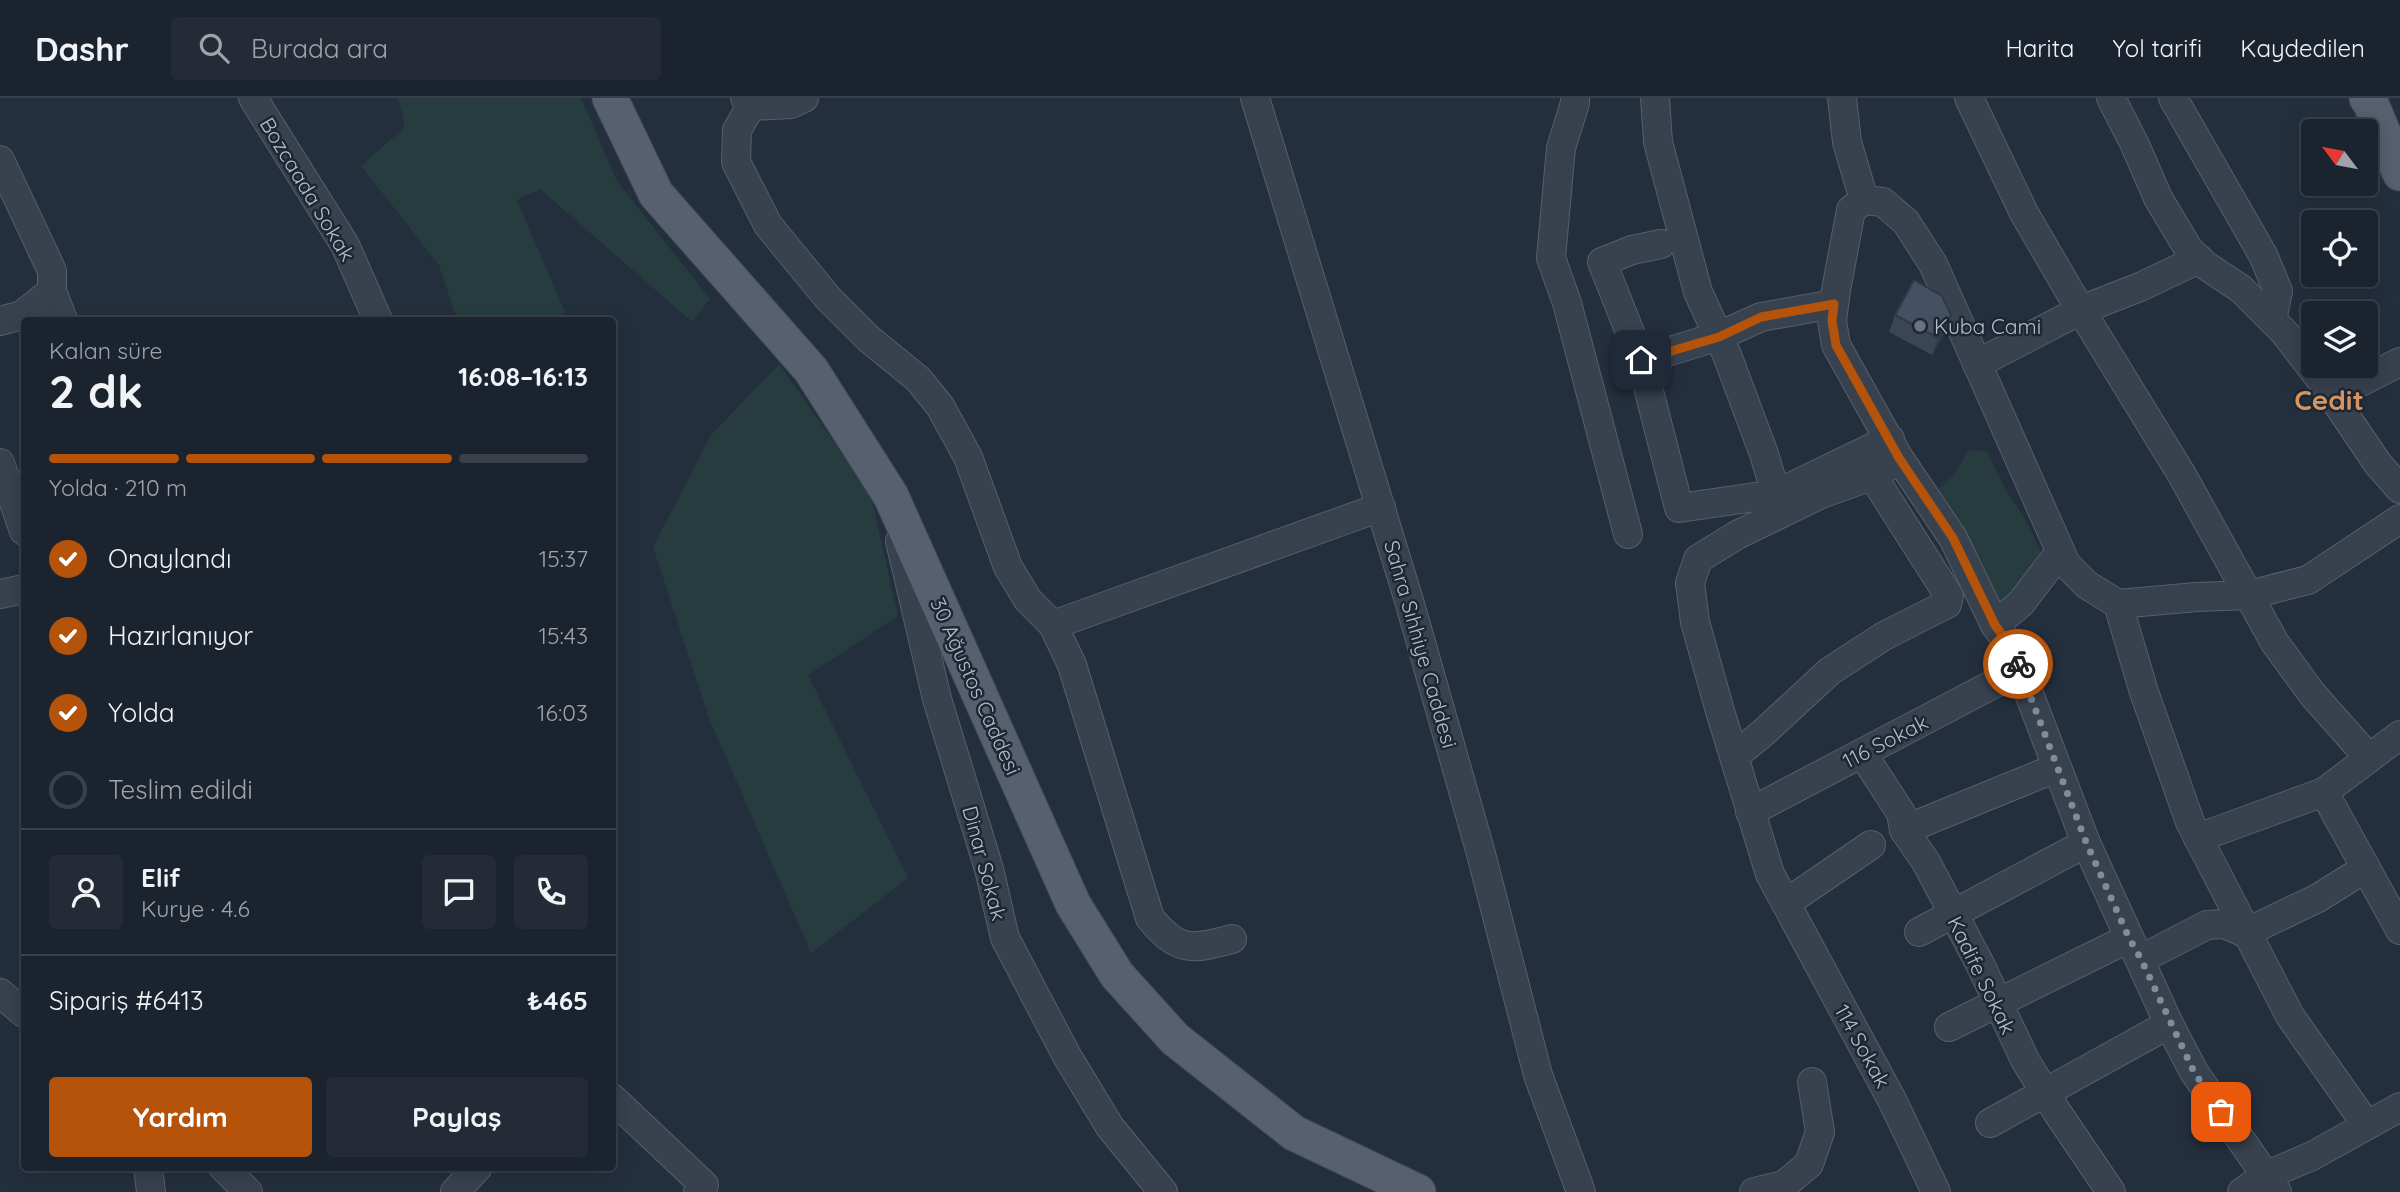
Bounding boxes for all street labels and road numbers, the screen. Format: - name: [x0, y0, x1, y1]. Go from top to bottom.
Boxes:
- street label: Bozcaada Sokak: [255, 112, 361, 266]
- street label: Sahra Sıhhiye Caddesi: [1379, 537, 1463, 751]
- street label: 30 Ağustos Caddesi: [925, 593, 1027, 779]
- street label: 116 Sokak: [1838, 708, 1932, 774]
- street label: Dinar Sokak: [957, 803, 1013, 923]
- street label: Kadife Sokak: [1942, 912, 2022, 1038]
- street label: 114 Sokak: [1829, 1000, 1897, 1092]

